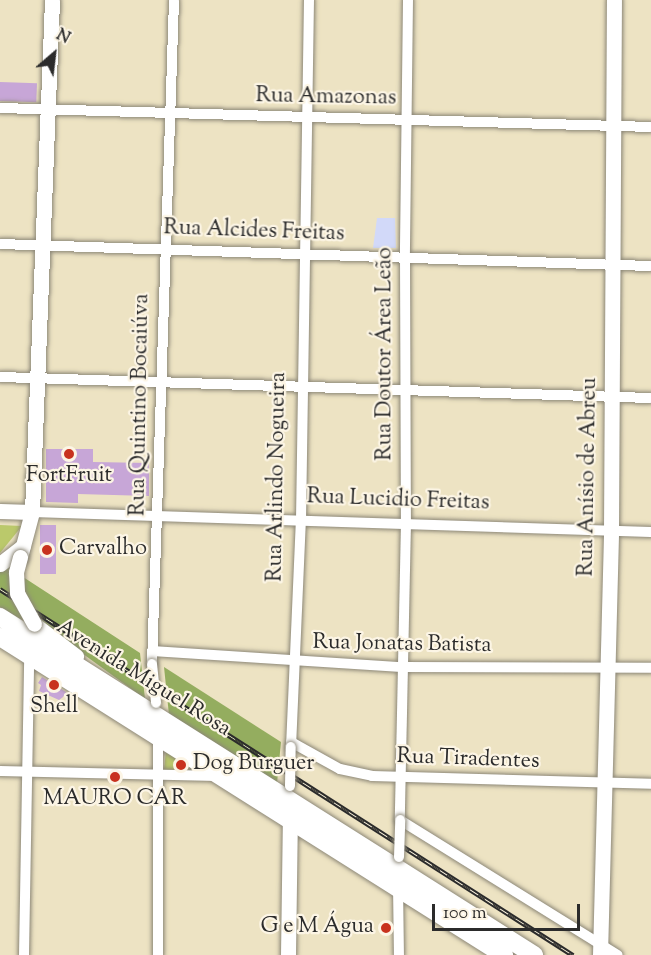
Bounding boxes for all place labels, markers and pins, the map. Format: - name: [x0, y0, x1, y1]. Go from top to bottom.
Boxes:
- marker: FortFruit: [62, 447, 76, 461]
- place label: FortFruit: [26, 464, 112, 490]
- place label: Carvalho: [59, 537, 147, 563]
- marker: Carvalho: [40, 543, 54, 557]
- marker: Shell: [47, 678, 61, 692]
- place label: Shell: [30, 695, 78, 721]
- place label: Dog Burguer: [193, 752, 315, 778]
- marker: Dog Burguer: [174, 758, 188, 772]
- marker: MAURO CAR: [108, 770, 122, 784]
- place label: MAURO CAR: [43, 787, 187, 813]
- place label: G e M Água: [261, 915, 374, 941]
- marker: G e M Água: [379, 921, 393, 935]

